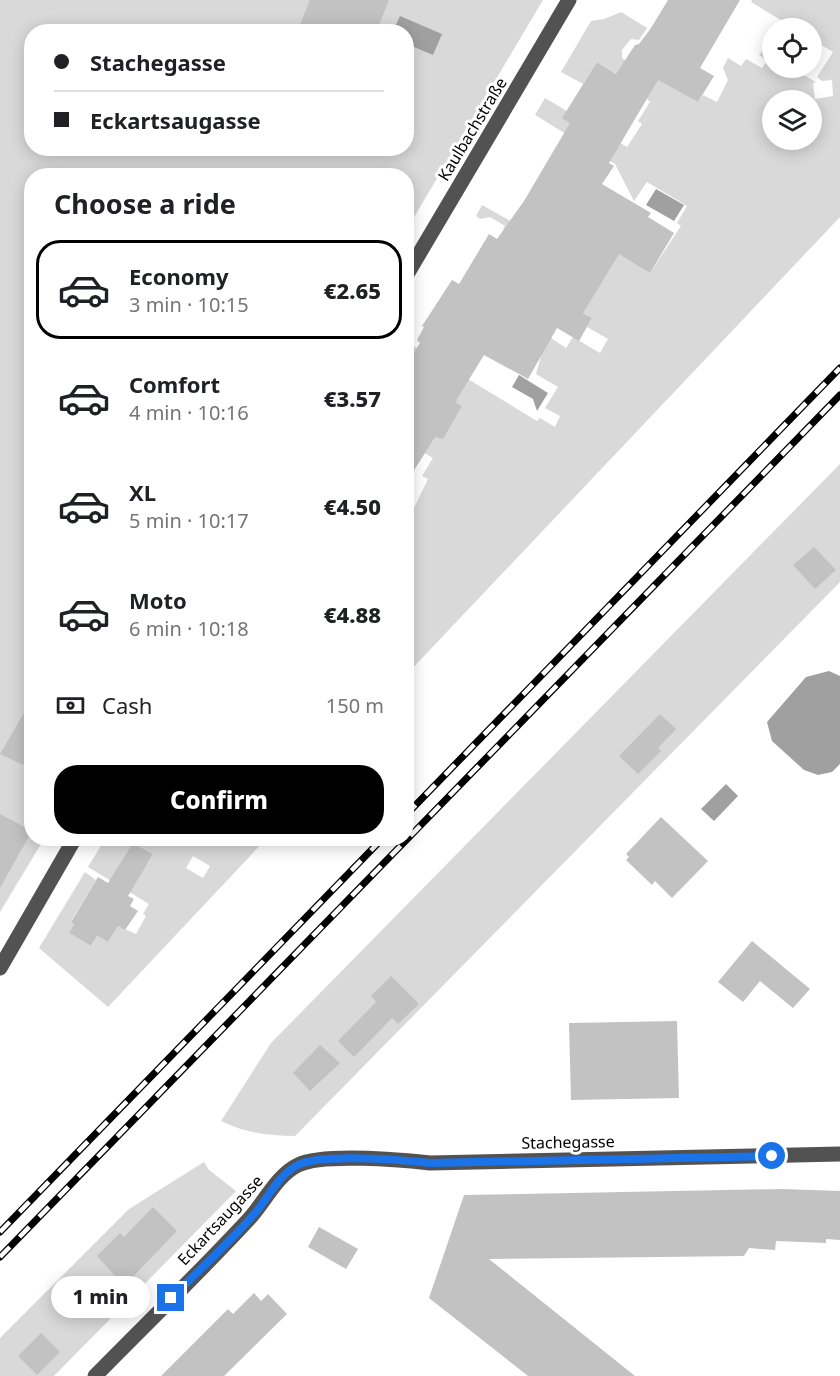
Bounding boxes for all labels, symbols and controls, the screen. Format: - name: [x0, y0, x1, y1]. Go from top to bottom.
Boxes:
- map controls: [762, 18, 822, 150]
- button: locate: [762, 18, 822, 78]
- text: Stachegasse: [90, 47, 226, 77]
- street label: Kaulbachstraße: [432, 73, 512, 185]
- button: layers: [762, 90, 822, 150]
- text: Eckartsaugasse: [90, 105, 261, 135]
- text: Choose a ride: [54, 185, 236, 222]
- text: Economy: [129, 261, 228, 291]
- icon: car: [57, 263, 111, 317]
- text: €2.65: [324, 275, 381, 305]
- text: 3 min · 10:15: [129, 291, 249, 318]
- text: Comfort: [129, 369, 220, 399]
- icon: car: [57, 371, 111, 425]
- text: €3.57: [324, 383, 381, 413]
- text: 4 min · 10:16: [129, 399, 249, 426]
- text: XL: [129, 477, 156, 507]
- icon: car: [57, 479, 111, 533]
- text: €4.50: [324, 491, 381, 521]
- text: 5 min · 10:17: [129, 507, 249, 534]
- text: Moto: [129, 585, 187, 615]
- icon: car: [57, 587, 111, 641]
- text: €4.88: [324, 599, 381, 629]
- text: 6 min · 10:18: [129, 615, 249, 642]
- icon: cash: [54, 689, 87, 722]
- text: Cash: [102, 690, 152, 720]
- text: 150 m: [326, 692, 384, 719]
- button: Confirm: [54, 765, 384, 834]
- street label: Stachegasse: [521, 1130, 615, 1154]
- route start: [758, 1142, 785, 1169]
- street label: Eckartsaugasse: [172, 1170, 268, 1270]
- callout: 1 min: [51, 1277, 150, 1319]
- text: 1 min: [73, 1283, 128, 1310]
- route end: [157, 1284, 184, 1311]

